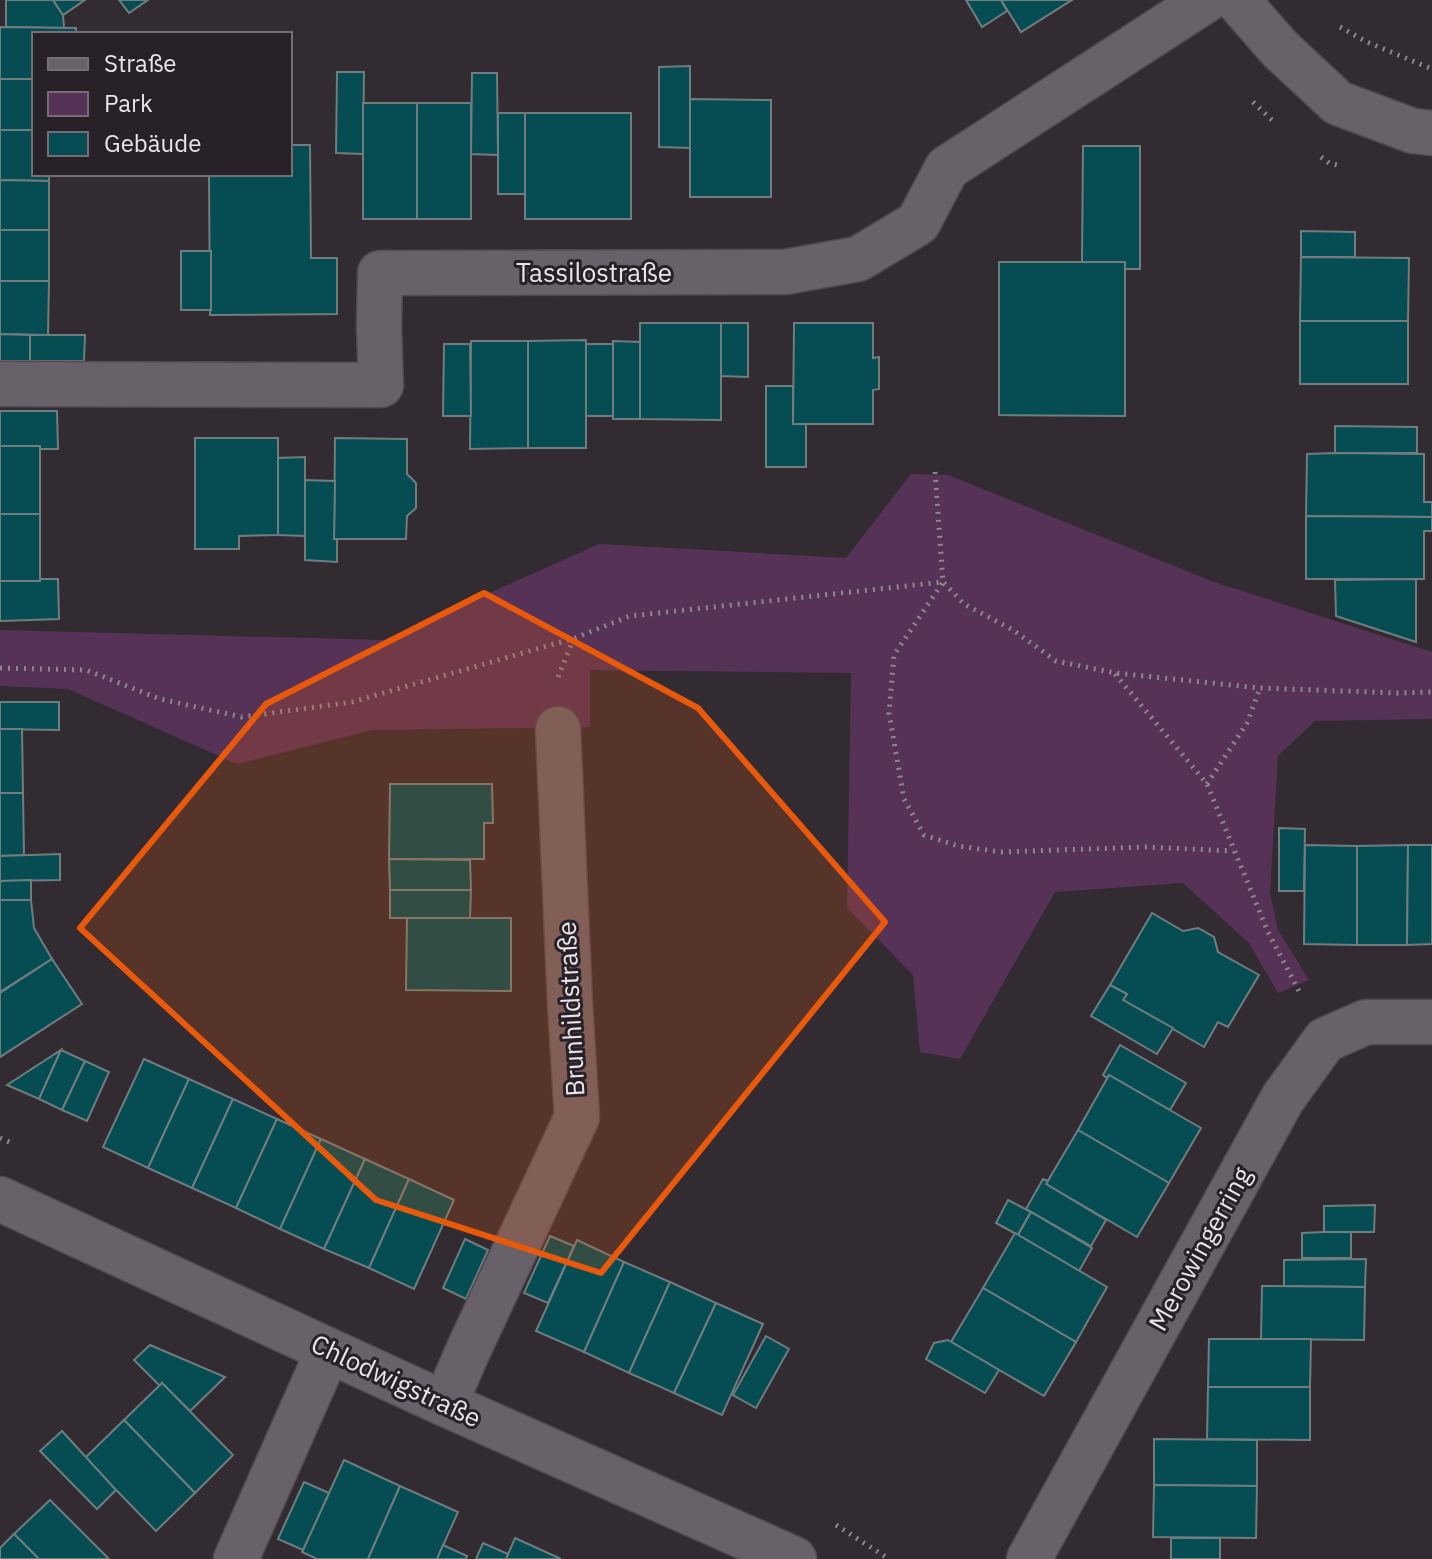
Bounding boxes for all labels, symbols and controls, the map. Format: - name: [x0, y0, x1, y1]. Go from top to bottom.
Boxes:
- legend: [32, 32, 292, 176]
- text: Straße: [104, 47, 176, 79]
- text: Park: [104, 87, 153, 119]
- text: Gebäude: [104, 127, 201, 159]
- street label: Tassilostraße: [516, 255, 672, 289]
- street label: Brunhildstraße: [548, 921, 592, 1097]
- street label: Merowingerring: [1140, 1160, 1258, 1337]
- street label: Chlodwigstraße: [306, 1326, 487, 1434]

